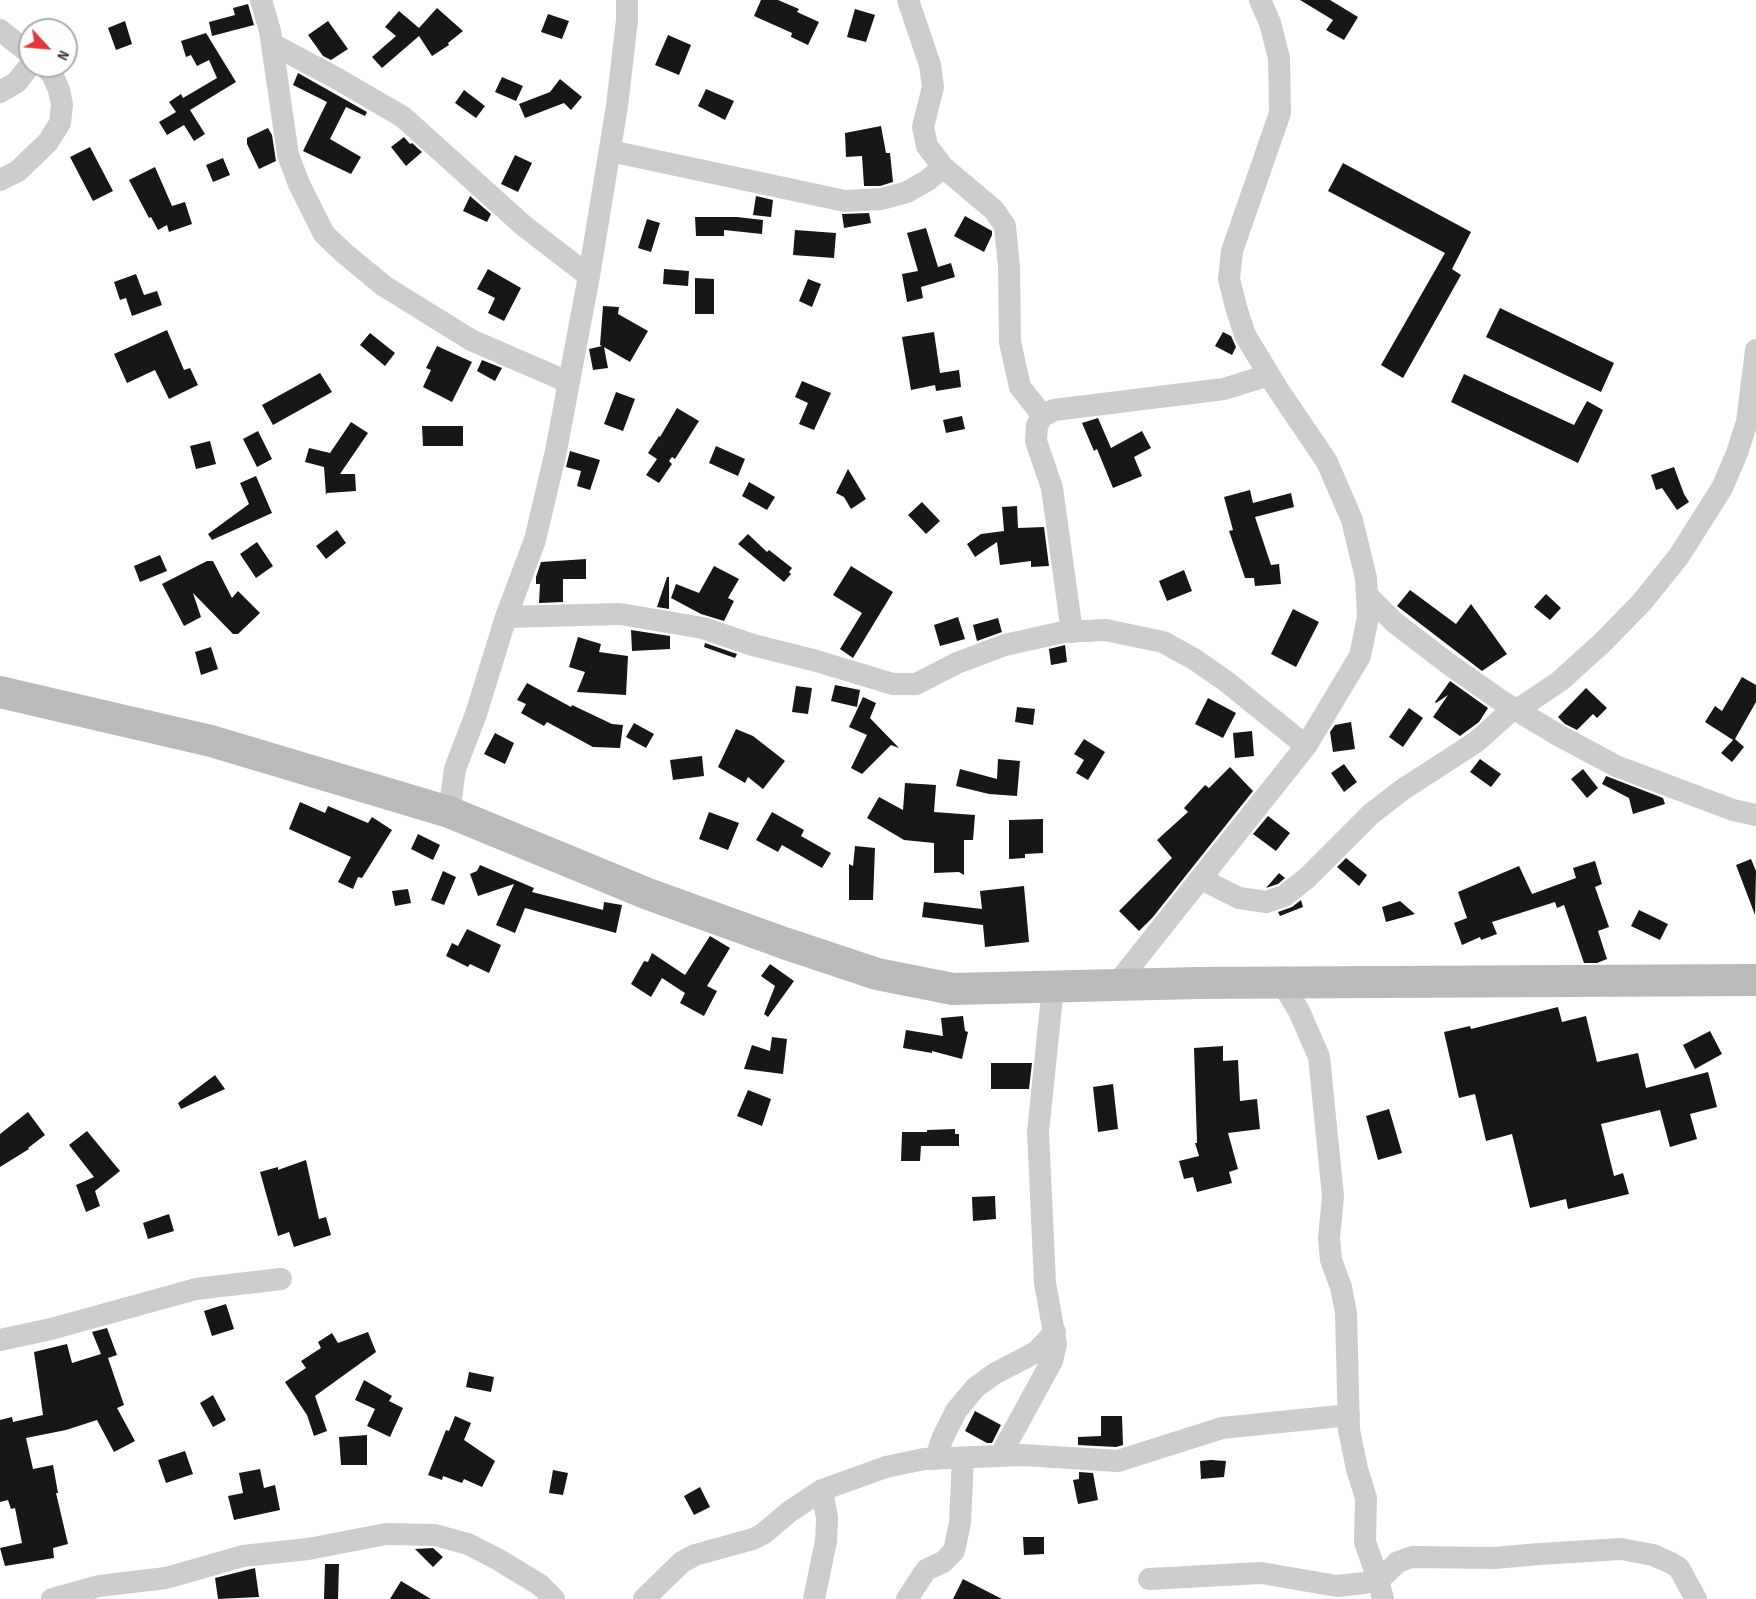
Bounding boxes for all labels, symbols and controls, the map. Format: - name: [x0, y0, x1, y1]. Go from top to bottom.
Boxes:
- north arrow: [18, 18, 78, 78]
- text: N: [52, 47, 73, 63]

